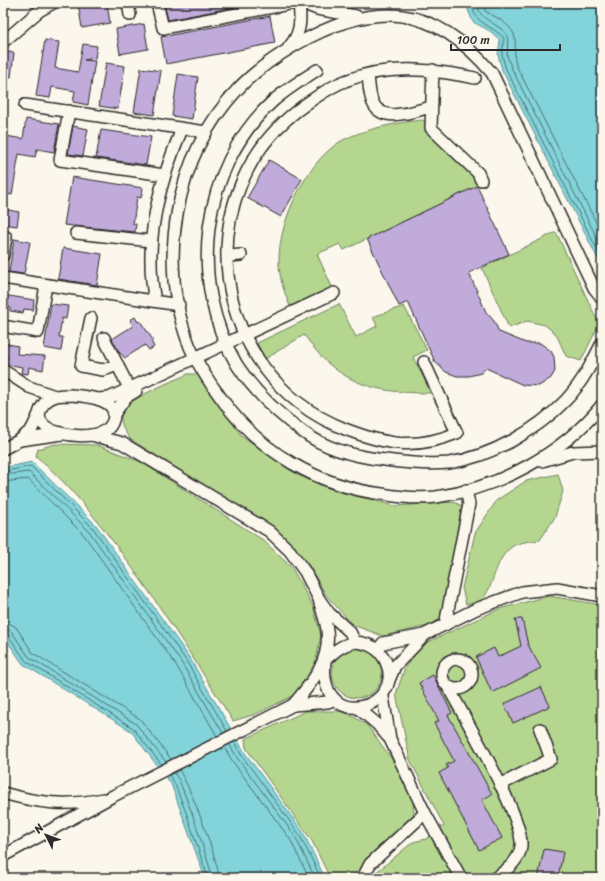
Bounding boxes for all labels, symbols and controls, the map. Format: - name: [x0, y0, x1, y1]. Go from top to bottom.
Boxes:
- scale bar: [451, 26, 560, 52]
- text: 100 m: [457, 29, 490, 51]
- north arrow: [26, 815, 66, 855]
- text: N: [29, 819, 49, 839]

